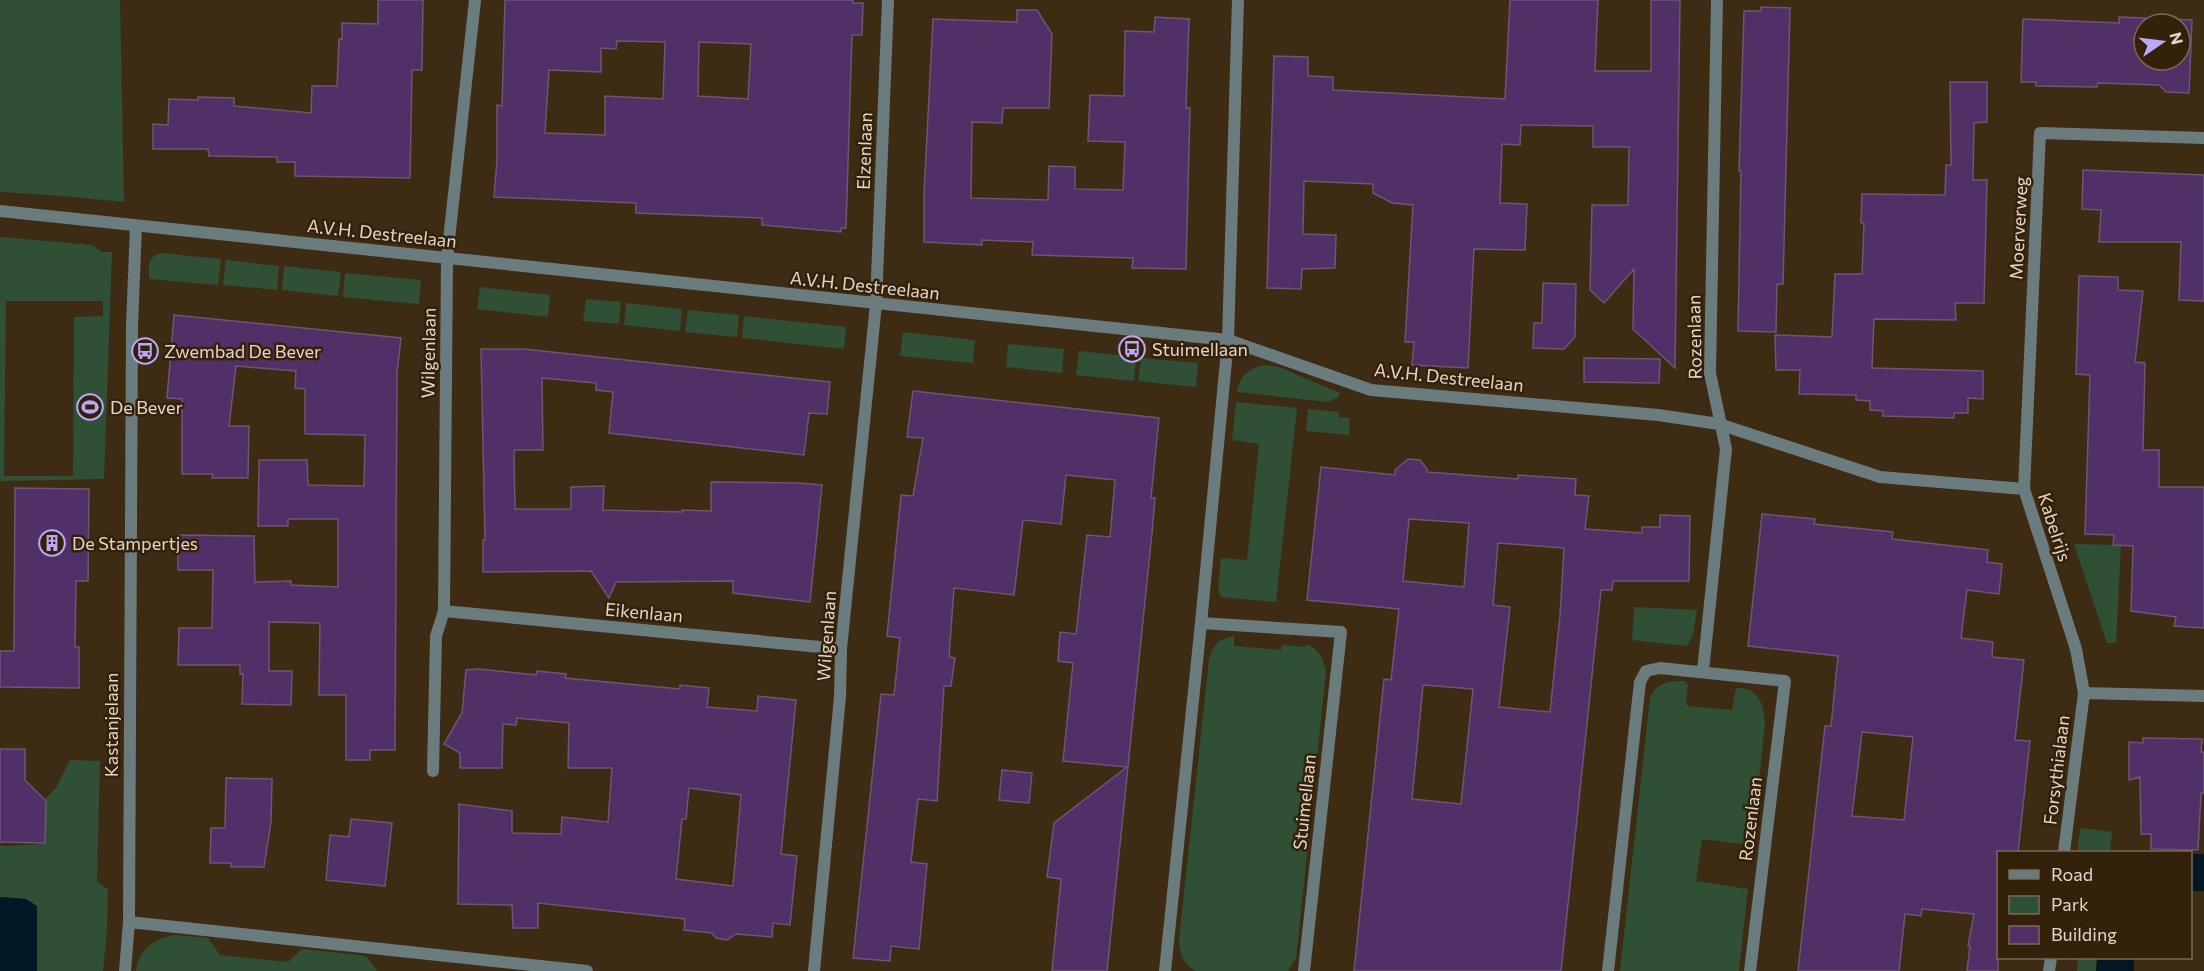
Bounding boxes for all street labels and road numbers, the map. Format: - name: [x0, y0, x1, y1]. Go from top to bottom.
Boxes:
- street label: Elzenlaan: [852, 112, 876, 190]
- street label: Moerverweg: [2004, 175, 2032, 280]
- street label: A.V.H. Destreelaan: [306, 214, 458, 252]
- street label: A.V.H. Destreelaan: [789, 266, 941, 304]
- street label: Rozenlaan: [1682, 294, 1706, 380]
- street label: Wilgenlaan: [416, 307, 440, 399]
- street label: A.V.H. Destreelaan: [1373, 358, 1525, 396]
- street label: Kabelrijs: [2034, 490, 2076, 564]
- street label: Wilgenlaan: [812, 590, 840, 682]
- street label: Eikenlaan: [604, 598, 684, 626]
- street label: Kastanjelaan: [100, 673, 122, 777]
- street label: Forsythialaan: [2038, 714, 2074, 826]
- street label: Stuimellaan: [1288, 753, 1320, 851]
- street label: Rozenlaan: [1734, 776, 1766, 862]

